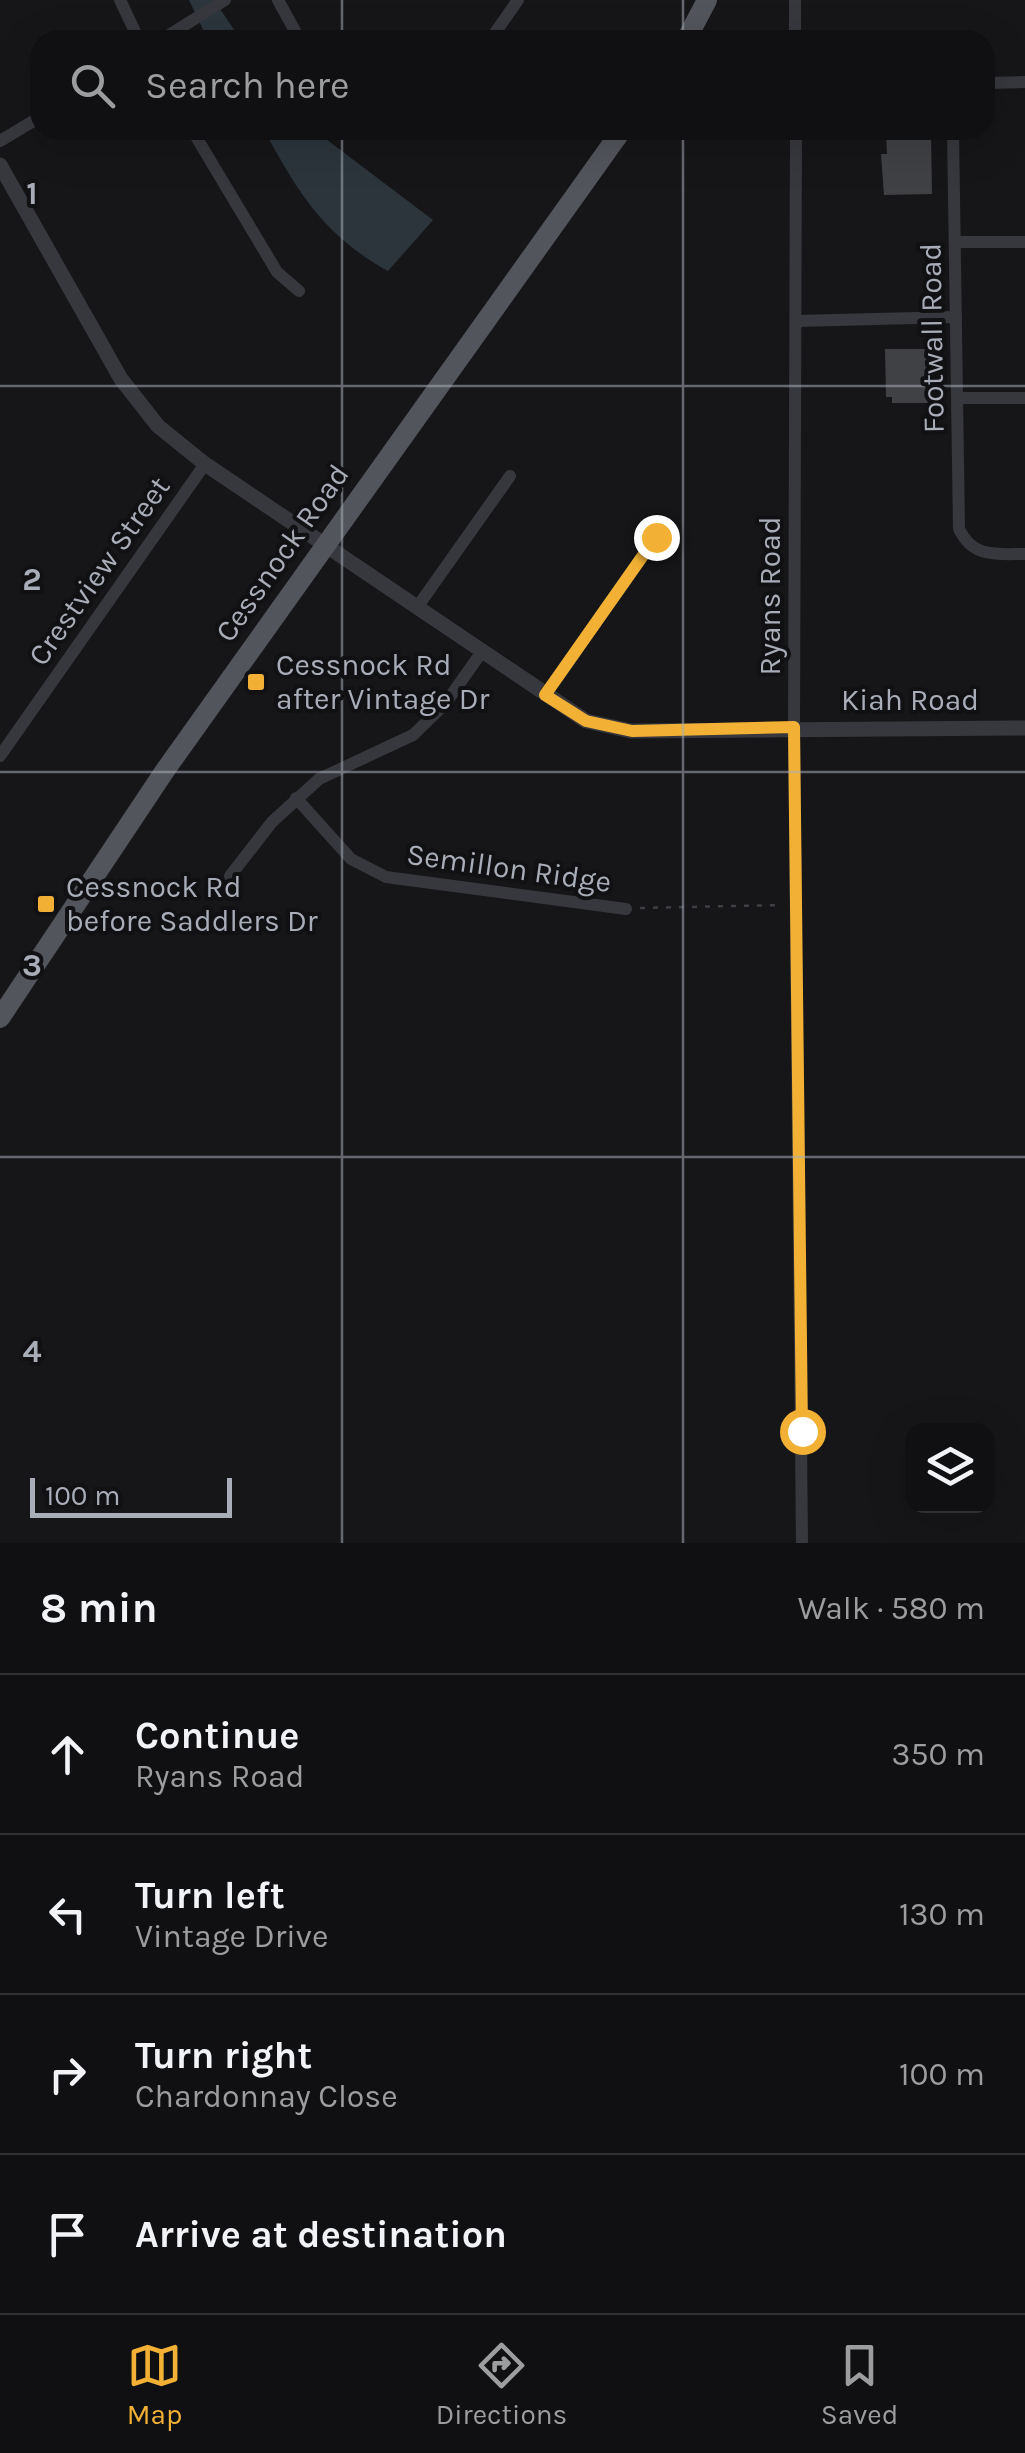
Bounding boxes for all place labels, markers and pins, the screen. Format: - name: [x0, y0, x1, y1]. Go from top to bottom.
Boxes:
- place label: Cessnock Rd after Vintage Dr: [276, 647, 489, 717]
- marker: Cessnock Rd after Vintage Dr: [245, 671, 267, 693]
- place label: Cessnock Rd before Saddlers Dr: [66, 869, 318, 939]
- marker: Cessnock Rd before Saddlers Dr: [35, 893, 57, 915]

